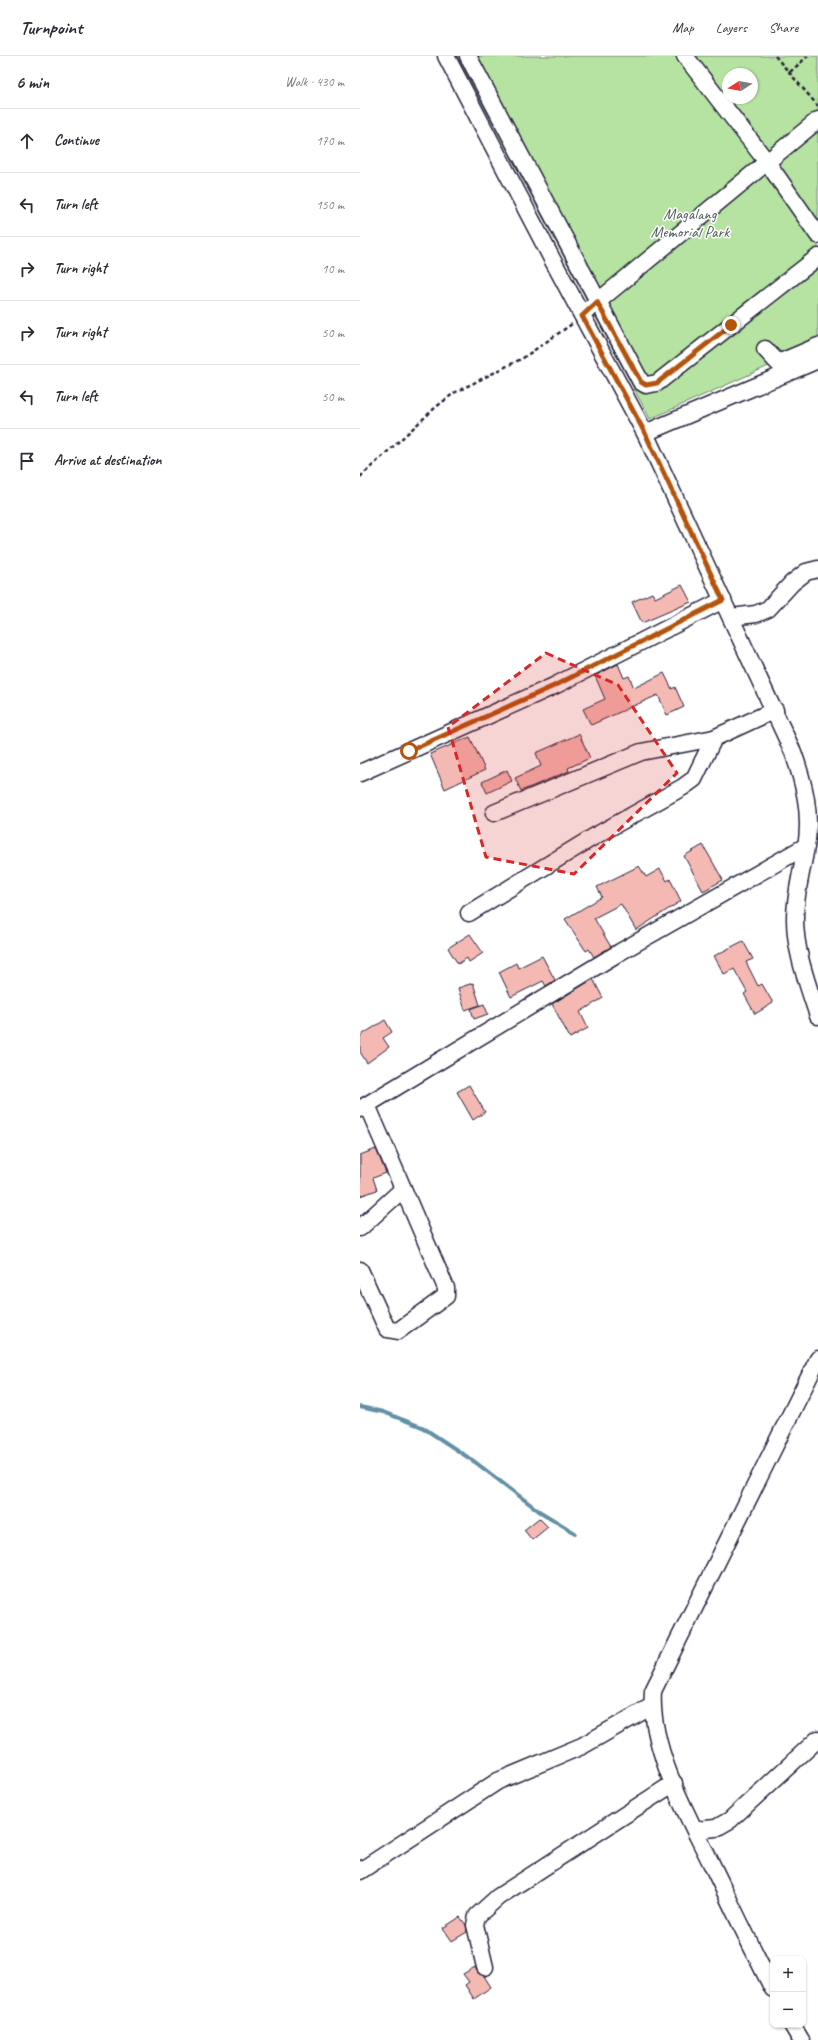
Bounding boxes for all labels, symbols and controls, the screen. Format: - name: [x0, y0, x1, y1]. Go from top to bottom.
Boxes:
- text: Turnpoint: [20, 16, 82, 40]
- text: Map: [672, 19, 694, 36]
- text: Layers: [716, 19, 747, 36]
- text: Share: [769, 19, 798, 36]
- north arrow: [722, 68, 758, 104]
- text: 6 min: [16, 72, 49, 93]
- text: Walk · 430 m: [285, 74, 344, 90]
- icon: ahead: [16, 130, 38, 152]
- text: Continue: [54, 131, 99, 150]
- text: 170 m: [316, 133, 344, 149]
- icon: left: [16, 194, 38, 216]
- text: Turn left: [54, 195, 97, 214]
- text: 150 m: [316, 197, 344, 213]
- park label: Magalang Memorial Park: [651, 204, 730, 242]
- icon: right: [16, 258, 38, 280]
- text: Turn right: [54, 259, 107, 278]
- text: 10 m: [322, 261, 344, 277]
- route end: [722, 316, 740, 334]
- icon: right: [16, 322, 38, 344]
- text: Turn right: [54, 323, 107, 342]
- text: 50 m: [322, 325, 344, 341]
- icon: left: [16, 386, 38, 408]
- text: Turn left: [54, 387, 97, 406]
- text: 50 m: [322, 389, 344, 405]
- icon: arrive: [16, 450, 38, 472]
- text: Arrive at destination: [54, 451, 161, 470]
- route start: [400, 742, 418, 760]
- map controls: [770, 1956, 806, 2028]
- button: +: [770, 1956, 806, 1992]
- button: −: [770, 1992, 806, 2028]

